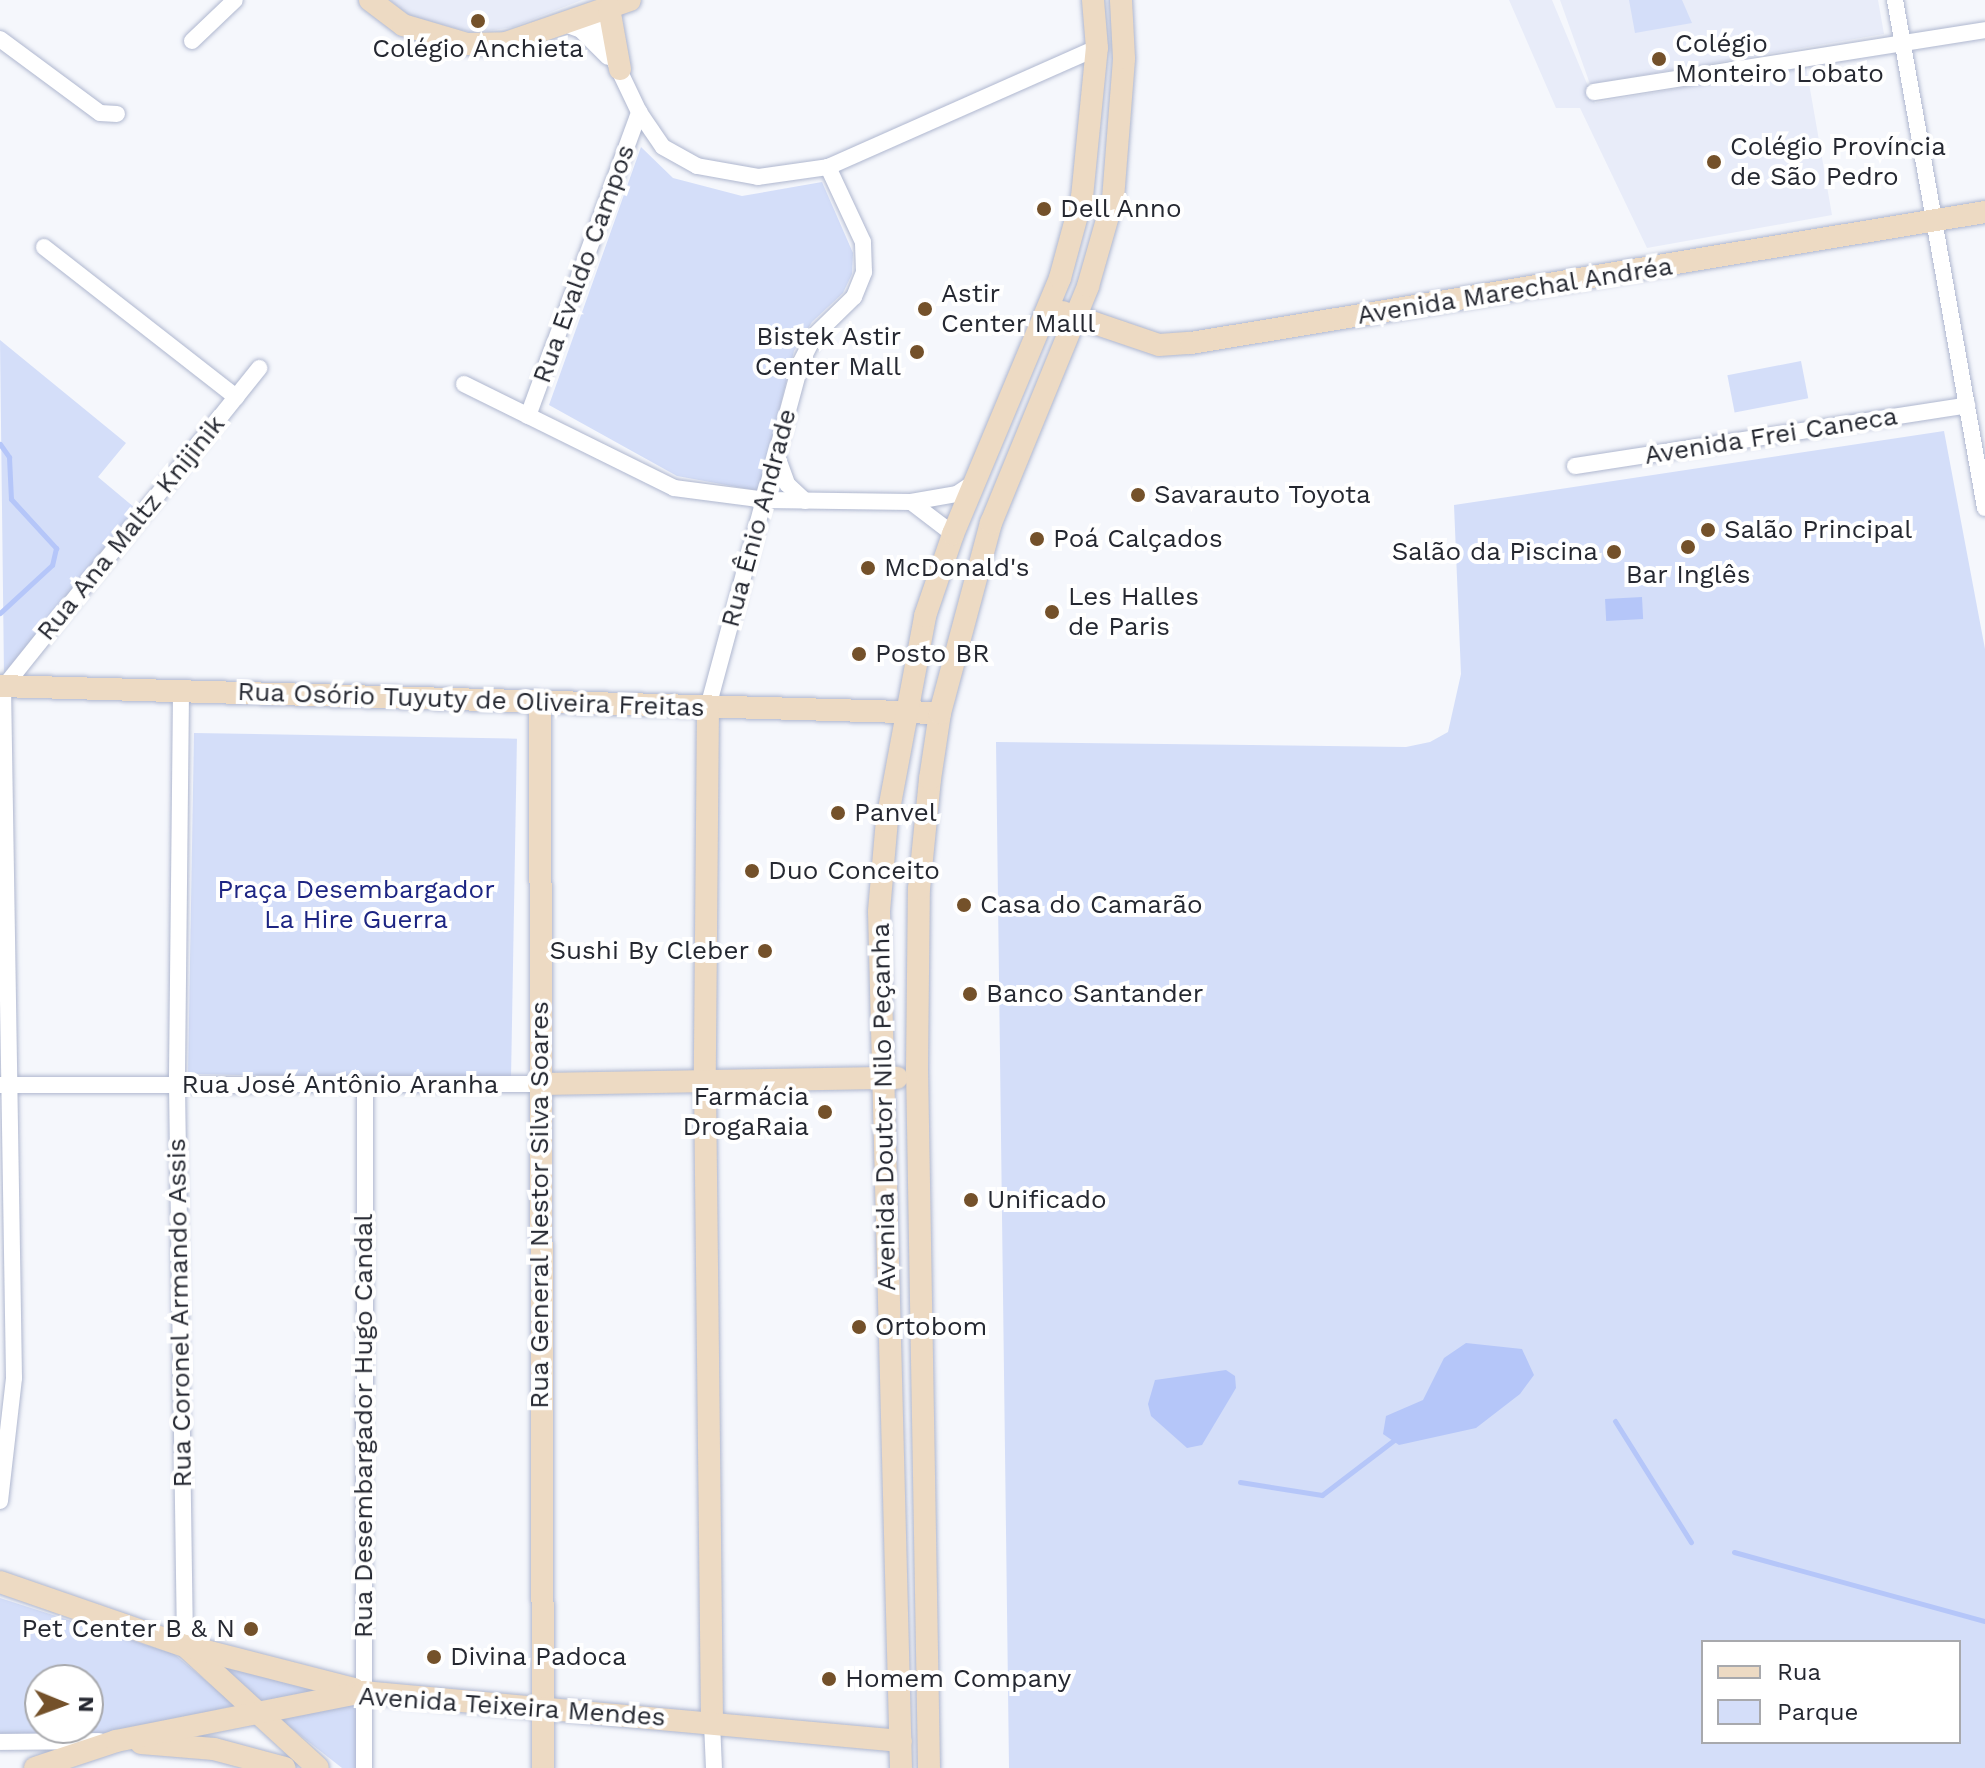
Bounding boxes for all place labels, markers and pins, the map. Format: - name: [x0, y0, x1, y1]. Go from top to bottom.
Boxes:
- marker: Colégio Anchieta: [469, 12, 487, 30]
- place label: Colégio Monteiro Lobato: [1675, 28, 1884, 90]
- place label: Colégio Anchieta: [372, 33, 584, 65]
- marker: Colégio Monteiro Lobato: [1650, 50, 1668, 68]
- place label: Colégio Província de São Pedro: [1730, 131, 1946, 192]
- marker: Colégio Província de São Pedro: [1705, 153, 1723, 171]
- place label: Dell Anno: [1060, 193, 1183, 225]
- marker: Dell Anno: [1035, 200, 1053, 218]
- place label: Astir Center Malll: [941, 278, 1096, 340]
- marker: Astir Center Malll: [916, 300, 934, 318]
- place label: Bistek Astir Center Mall: [754, 321, 901, 382]
- marker: Bistek Astir Center Mall: [908, 343, 926, 361]
- place label: Savarauto Toyota: [1154, 479, 1371, 511]
- marker: Savarauto Toyota: [1129, 486, 1147, 504]
- place label: Salão Principal: [1724, 514, 1912, 546]
- marker: Salão Principal: [1699, 521, 1717, 539]
- place label: Poá Calçados: [1053, 523, 1223, 555]
- marker: Poá Calçados: [1028, 530, 1046, 548]
- place label: Salão da Piscina: [1391, 536, 1598, 568]
- marker: Bar Inglês: [1679, 538, 1697, 556]
- marker: Salão da Piscina: [1605, 543, 1623, 561]
- place label: McDonald's: [884, 552, 1029, 584]
- marker: McDonald's: [859, 559, 877, 577]
- place label: Bar Inglês: [1625, 559, 1751, 591]
- place label: Les Halles de Paris: [1068, 581, 1199, 642]
- marker: Les Halles de Paris: [1043, 603, 1061, 621]
- place label: Posto BR: [875, 638, 990, 670]
- marker: Posto BR: [850, 645, 868, 663]
- place label: Panvel: [854, 797, 937, 829]
- marker: Panvel: [829, 804, 847, 822]
- place label: Duo Conceito: [768, 855, 940, 887]
- marker: Duo Conceito: [743, 862, 761, 880]
- place label: Casa do Camarão: [980, 889, 1203, 921]
- marker: Casa do Camarão: [955, 896, 973, 914]
- place label: Sushi By Cleber: [549, 935, 749, 967]
- marker: Sushi By Cleber: [756, 942, 774, 960]
- place label: Banco Santander: [986, 978, 1203, 1010]
- marker: Banco Santander: [961, 985, 979, 1003]
- place label: Farmácia DrogaRaia: [682, 1081, 809, 1142]
- marker: Farmácia DrogaRaia: [816, 1103, 834, 1121]
- place label: Unificado: [987, 1184, 1107, 1216]
- marker: Unificado: [962, 1191, 980, 1209]
- place label: Ortobom: [875, 1311, 987, 1343]
- marker: Ortobom: [850, 1318, 868, 1336]
- place label: Pet Center B & N: [21, 1613, 235, 1645]
- marker: Pet Center B & N: [242, 1620, 260, 1638]
- place label: Divina Padoca: [450, 1641, 627, 1673]
- marker: Divina Padoca: [425, 1648, 443, 1666]
- place label: Homem Company: [845, 1663, 1071, 1695]
- marker: Homem Company: [820, 1670, 838, 1688]

